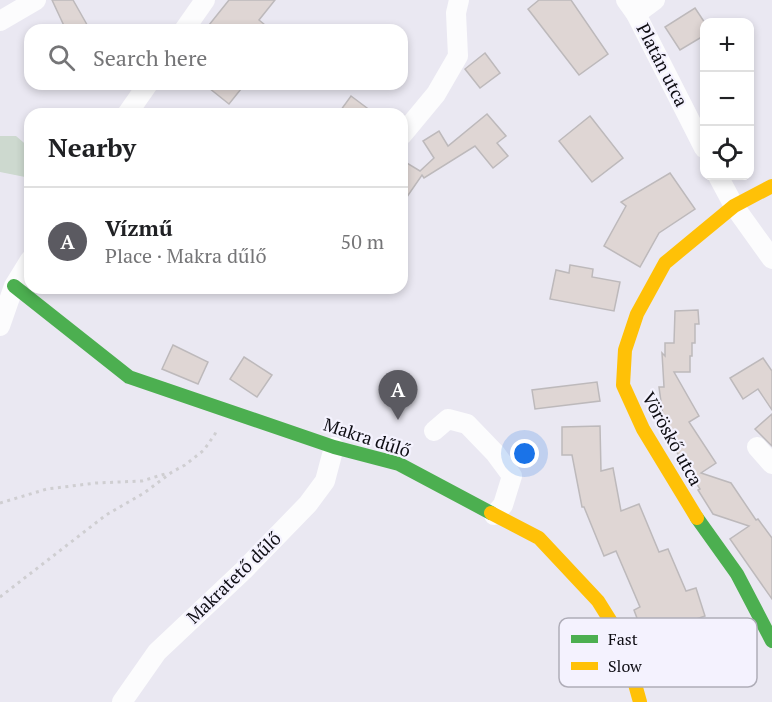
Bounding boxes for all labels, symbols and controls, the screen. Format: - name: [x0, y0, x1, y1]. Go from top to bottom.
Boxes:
- map controls: [700, 18, 754, 180]
- button: +: [700, 18, 754, 72]
- street label: Platán utca: [632, 19, 694, 110]
- search box: [24, 24, 408, 90]
- icon: search: [45, 41, 78, 74]
- text: Search here: [93, 43, 207, 72]
- button: −: [700, 72, 754, 126]
- button: locate: [700, 126, 754, 180]
- text: Nearby: [48, 130, 136, 164]
- text: Vízmű: [105, 213, 173, 242]
- text: A: [60, 228, 75, 255]
- text: 50 m: [341, 228, 384, 255]
- text: Place · Makra dűlő: [105, 242, 267, 269]
- pin: A: [378, 370, 418, 420]
- street label: Vöröskő utca: [637, 387, 709, 490]
- street label: Makra dűlő: [321, 412, 414, 462]
- your location: [510, 439, 539, 468]
- street label: Makratető dűlő: [181, 526, 286, 628]
- legend: [559, 618, 757, 687]
- text: Fast: [608, 628, 638, 650]
- text: Slow: [608, 655, 642, 677]

